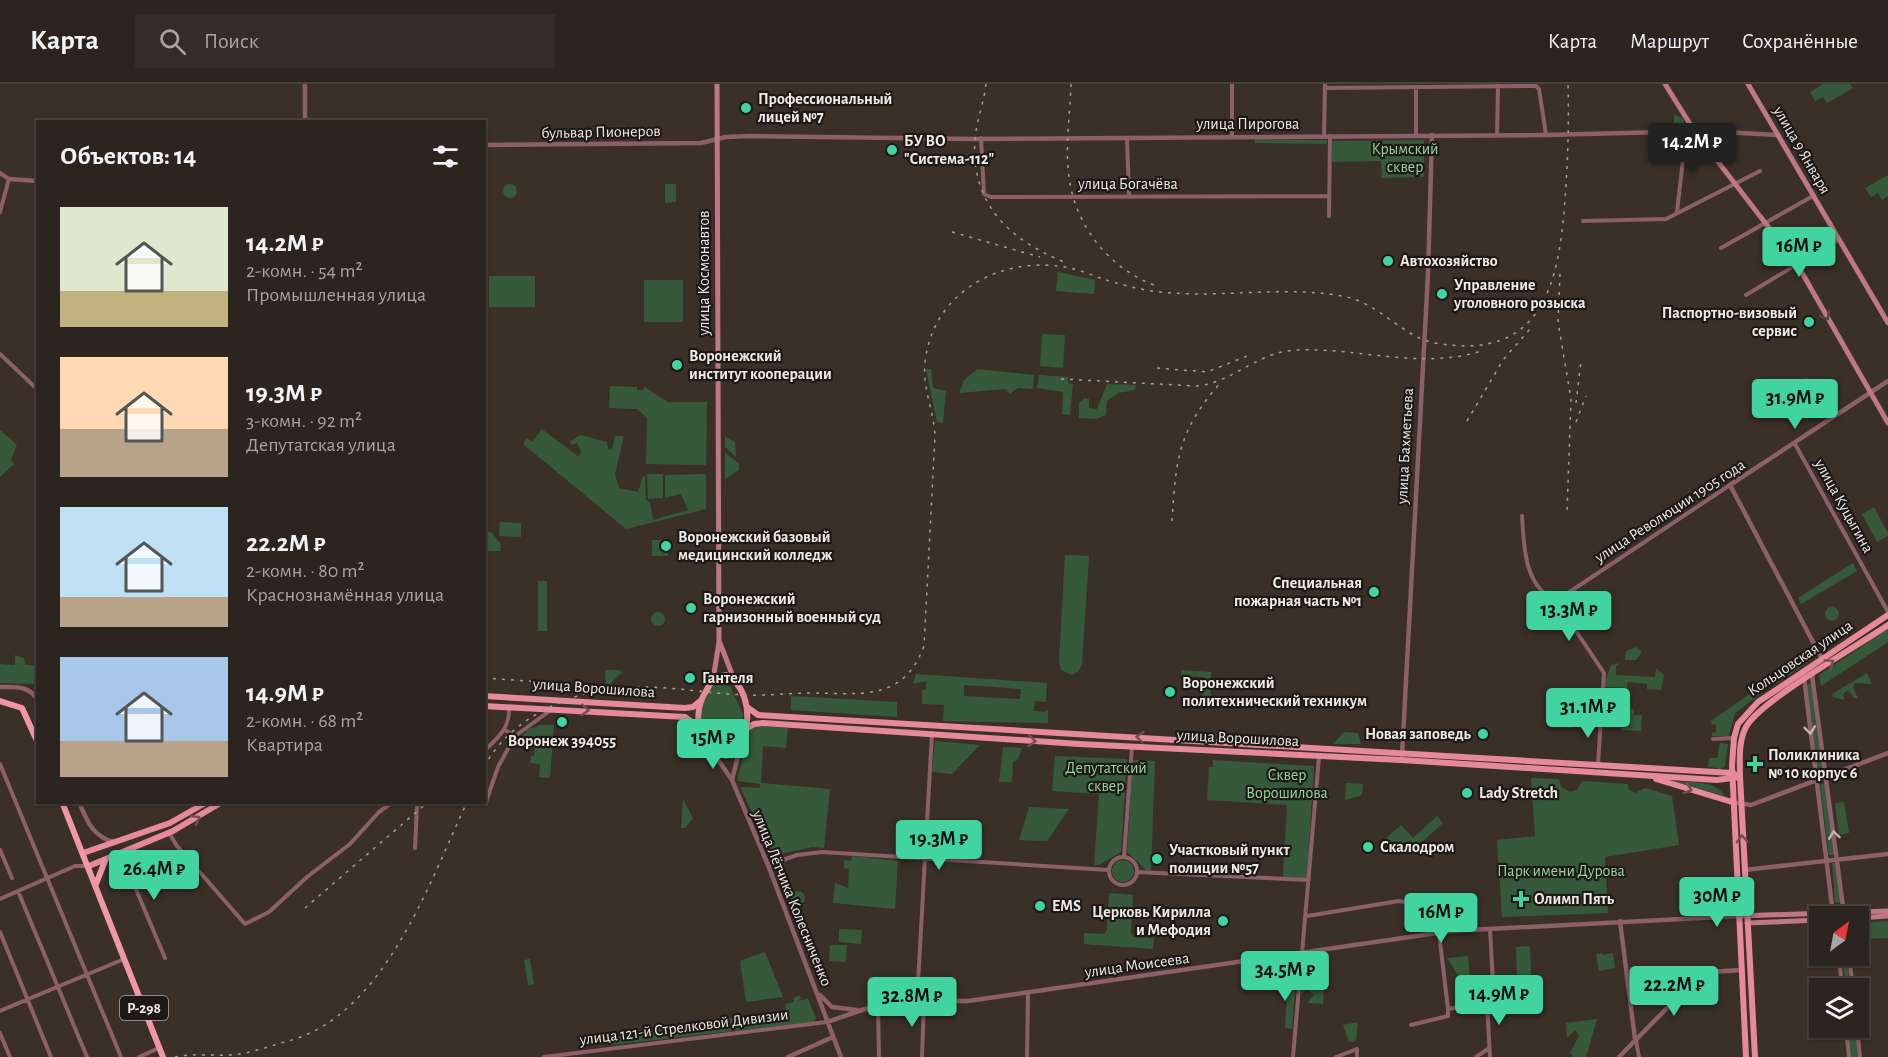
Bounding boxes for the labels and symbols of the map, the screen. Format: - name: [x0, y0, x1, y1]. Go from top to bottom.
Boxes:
- place label: Профессиональный лицей №7: [758, 91, 892, 125]
- marker: Профессиональный лицей №7: [739, 101, 753, 115]
- street label: улица 9 Января: [1769, 103, 1833, 197]
- street label: улица Пирогова: [1196, 116, 1299, 133]
- street label: бульвар Пионеров: [541, 123, 661, 142]
- pin: 14.2M ₽: [1637, 123, 1747, 174]
- place label: БУ ВО "Система-112": [904, 133, 995, 167]
- park label: Крымский сквер: [1371, 141, 1439, 175]
- marker: БУ ВО "Система-112": [885, 143, 899, 157]
- street label: улица Богачёва: [1077, 176, 1178, 193]
- street label: улица Космонавтов: [696, 211, 713, 336]
- pin: 16M ₽: [1757, 227, 1841, 278]
- place label: Автохозяйство: [1400, 253, 1498, 269]
- marker: Автохозяйство: [1381, 254, 1395, 268]
- place label: Управление уголовного розыска: [1453, 277, 1586, 312]
- marker: Управление уголовного розыска: [1435, 287, 1449, 301]
- place label: Паспортно-визовый сервис: [1662, 305, 1797, 339]
- one-way arrow: [1819, 310, 1830, 320]
- marker: Паспортно-визовый сервис: [1802, 315, 1816, 329]
- place label: Воронежский институт кооперации: [689, 348, 832, 383]
- marker: Воронежский институт кооперации: [670, 358, 684, 372]
- pin: 31.9M ₽: [1740, 379, 1850, 430]
- street label: улица Бахметьева: [1394, 388, 1417, 505]
- street label: улица Революции 1905 года: [1591, 456, 1749, 567]
- street label: улица Куцыгина: [1810, 456, 1876, 556]
- place label: Воронежский базовый медицинский колледж: [678, 529, 833, 563]
- marker: Воронежский базовый медицинский колледж: [659, 539, 673, 553]
- place label: Специальная пожарная часть №1: [1234, 575, 1362, 609]
- marker: Специальная пожарная часть №1: [1367, 585, 1381, 599]
- place label: Воронежский гарнизонный военный суд: [703, 591, 881, 626]
- pin: 13.3M ₽: [1514, 591, 1624, 642]
- marker: Воронежский гарнизонный военный суд: [684, 601, 698, 615]
- street label: Кольцовская улица: [1745, 617, 1856, 700]
- one-way arrow: [1824, 660, 1835, 671]
- place label: Гантеля: [702, 670, 753, 686]
- marker: Гантеля: [683, 671, 697, 685]
- place label: Воронежский политехнический техникум: [1182, 675, 1367, 710]
- street label: улица Ворошилова: [531, 676, 656, 701]
- marker: Воронежский политехнический техникум: [1163, 685, 1177, 699]
- pin: 31.1M ₽: [1533, 688, 1643, 739]
- one-way arrow: [580, 703, 589, 716]
- marker: Воронеж 394055: [555, 715, 569, 729]
- pin: 15M ₽: [671, 719, 755, 770]
- one-way arrow: [1804, 725, 1816, 734]
- place label: Новая заповедь: [1365, 726, 1472, 742]
- street label: улица Ворошилова: [1175, 727, 1300, 750]
- marker: Новая заповедь: [1476, 727, 1490, 741]
- one-way arrow: [1135, 731, 1144, 744]
- place label: Воронеж 394055: [508, 733, 616, 749]
- one-way arrow: [1028, 734, 1037, 747]
- place label: Поликлиника № 10 корпус 6: [1768, 747, 1860, 782]
- marker: Поликлиника № 10 корпус 6: [1746, 755, 1764, 773]
- park label: Депутатский сквер: [1065, 760, 1147, 794]
- park label: Сквер Ворошилова: [1246, 767, 1328, 801]
- one-way arrow: [1682, 782, 1693, 794]
- place label: Lady Stretch: [1479, 785, 1558, 802]
- marker: Lady Stretch: [1460, 786, 1474, 800]
- street label: улица Лётчика Колесниченко: [748, 807, 835, 989]
- one-way arrow: [190, 814, 200, 826]
- pin: 19.3M ₽: [884, 820, 994, 871]
- one-way arrow: [1828, 830, 1840, 839]
- one-way arrow: [1736, 834, 1749, 843]
- place label: Скалодром: [1380, 839, 1454, 855]
- marker: Скалодром: [1361, 840, 1375, 854]
- place label: Участковый пункт полиции №57: [1169, 842, 1290, 876]
- pin: 26.4M ₽: [99, 850, 209, 901]
- marker: Участковый пункт полиции №57: [1150, 852, 1164, 866]
- park label: Парк имени Дурова: [1497, 863, 1625, 880]
- pin: 30M ₽: [1675, 877, 1759, 928]
- marker: Олимп Пять: [1512, 890, 1530, 908]
- place label: Олимп Пять: [1534, 891, 1615, 907]
- pin: 16M ₽: [1399, 893, 1483, 944]
- place label: EMS: [1052, 898, 1081, 914]
- marker: EMS: [1033, 899, 1047, 913]
- place label: Церковь Кирилла и Мефодия: [1092, 904, 1211, 938]
- north arrow: [1809, 906, 1869, 966]
- marker: Церковь Кирилла и Мефодия: [1216, 914, 1230, 928]
- street label: улица Моисеева: [1083, 950, 1190, 981]
- pin: 34.5M ₽: [1230, 951, 1340, 1002]
- pin: 22.2M ₽: [1619, 966, 1729, 1017]
- pin: 14.9M ₽: [1444, 975, 1554, 1026]
- pin: 32.8M ₽: [857, 977, 967, 1028]
- road number: Р-298: [120, 996, 168, 1020]
- street label: улица 121-й Стрелковой Дивизии: [578, 1006, 789, 1049]

